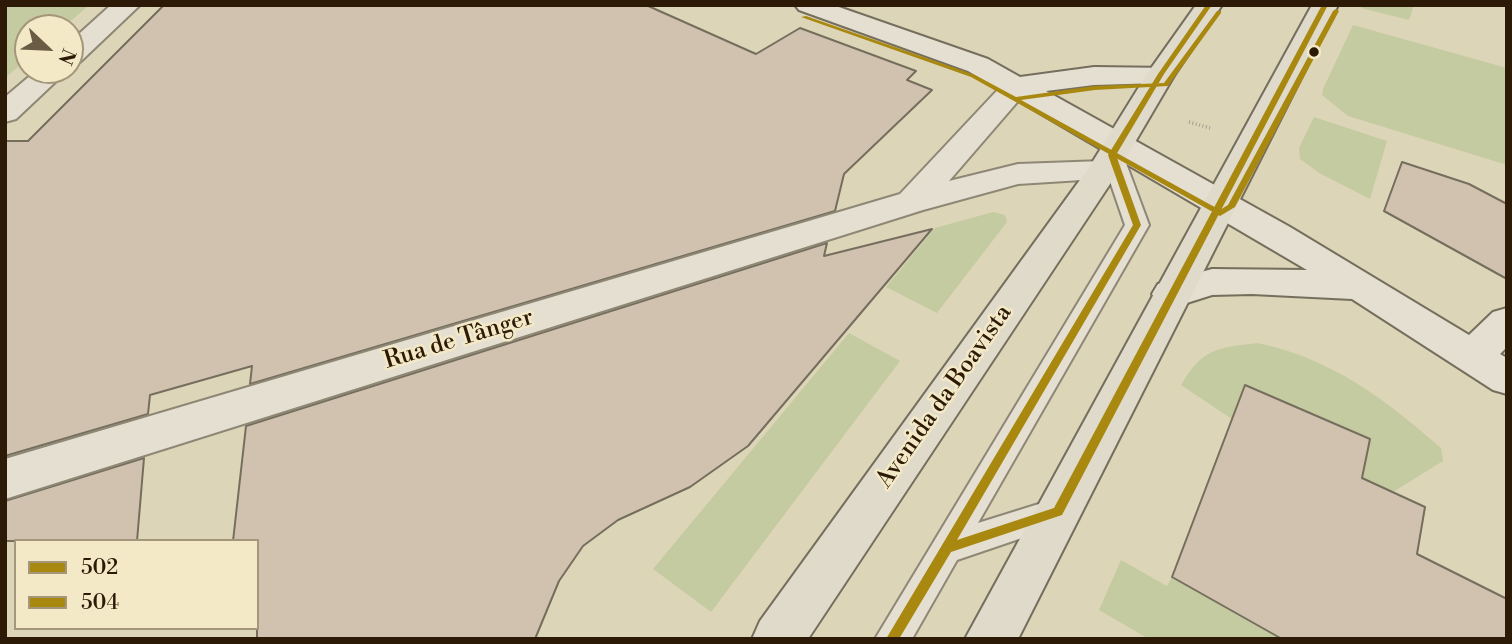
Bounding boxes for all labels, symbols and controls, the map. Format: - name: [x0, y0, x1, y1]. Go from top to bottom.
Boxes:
- north arrow: [14, 14, 84, 84]
- text: N: [53, 45, 80, 68]
- unlabelled marker: [1307, 45, 1321, 59]
- street label: Avenida da Boavista: [871, 300, 1019, 494]
- street label: Rua de Tânger: [381, 304, 537, 376]
- legend: [14, 539, 259, 630]
- text: 502: [81, 555, 118, 581]
- text: 504: [81, 590, 119, 616]

